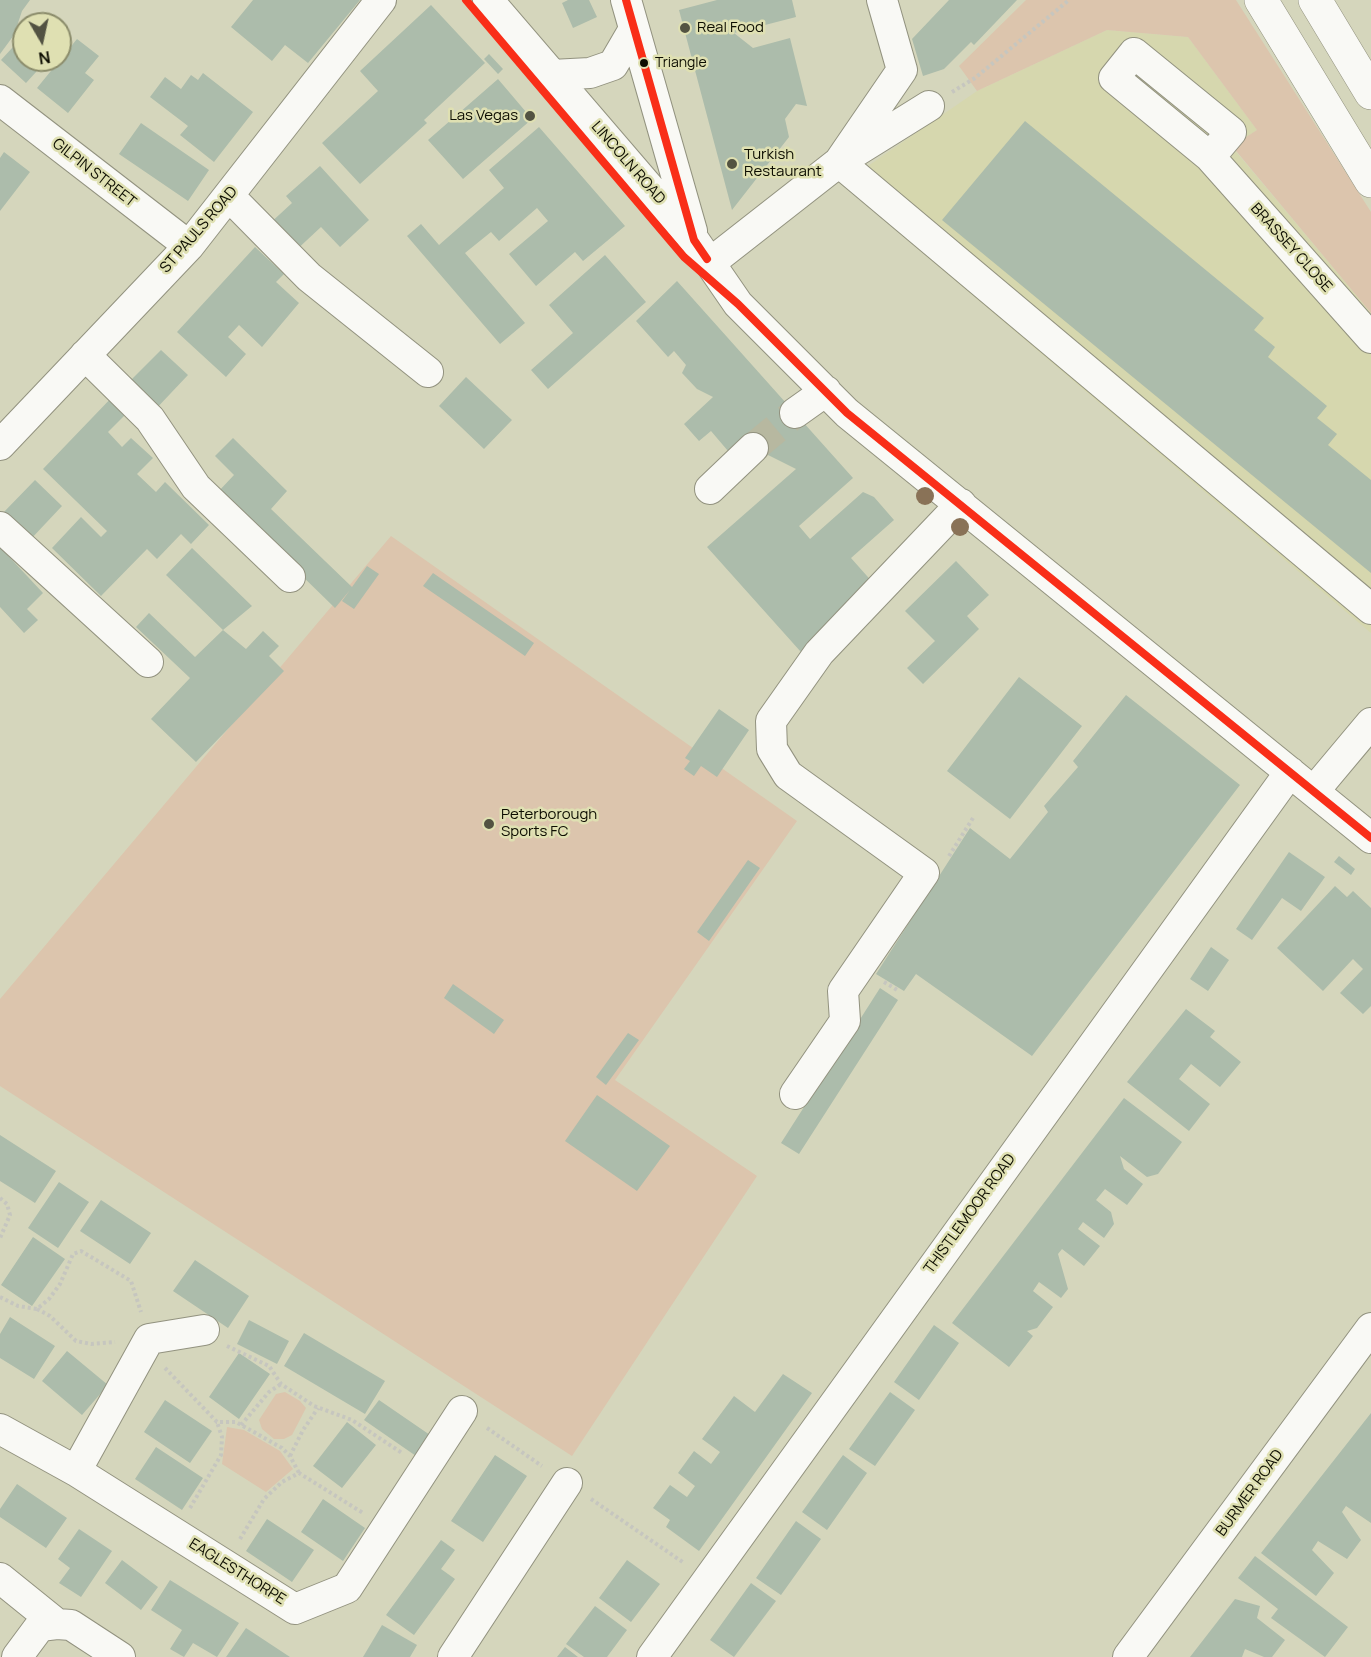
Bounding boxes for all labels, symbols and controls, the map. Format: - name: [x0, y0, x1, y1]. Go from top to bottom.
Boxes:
- north arrow: [12, 12, 72, 72]
- place label: Real Food: [697, 19, 764, 37]
- marker: Real Food: [678, 21, 692, 35]
- text: N: [37, 46, 52, 70]
- place label: Triangle: [655, 55, 707, 71]
- marker: Triangle: [638, 57, 650, 69]
- place label: Las Vegas: [449, 107, 518, 125]
- marker: Las Vegas: [523, 109, 537, 123]
- street label: LINCOLN ROAD: [587, 118, 669, 208]
- street label: GILPIN STREET: [49, 135, 139, 211]
- place label: Turkish Restaurant: [744, 146, 822, 181]
- marker: Turkish Restaurant: [725, 157, 739, 171]
- street label: ST PAULS ROAD: [157, 183, 241, 277]
- street label: BRASSEY CLOSE: [1246, 200, 1336, 296]
- place label: Peterborough Sports FC: [501, 806, 597, 841]
- marker: Peterborough Sports FC: [482, 817, 496, 831]
- street label: THISTLEMOOR ROAD: [921, 1151, 1019, 1277]
- street label: BURMER ROAD: [1213, 1446, 1287, 1540]
- street label: EAGLESTHORPE: [185, 1535, 289, 1609]

